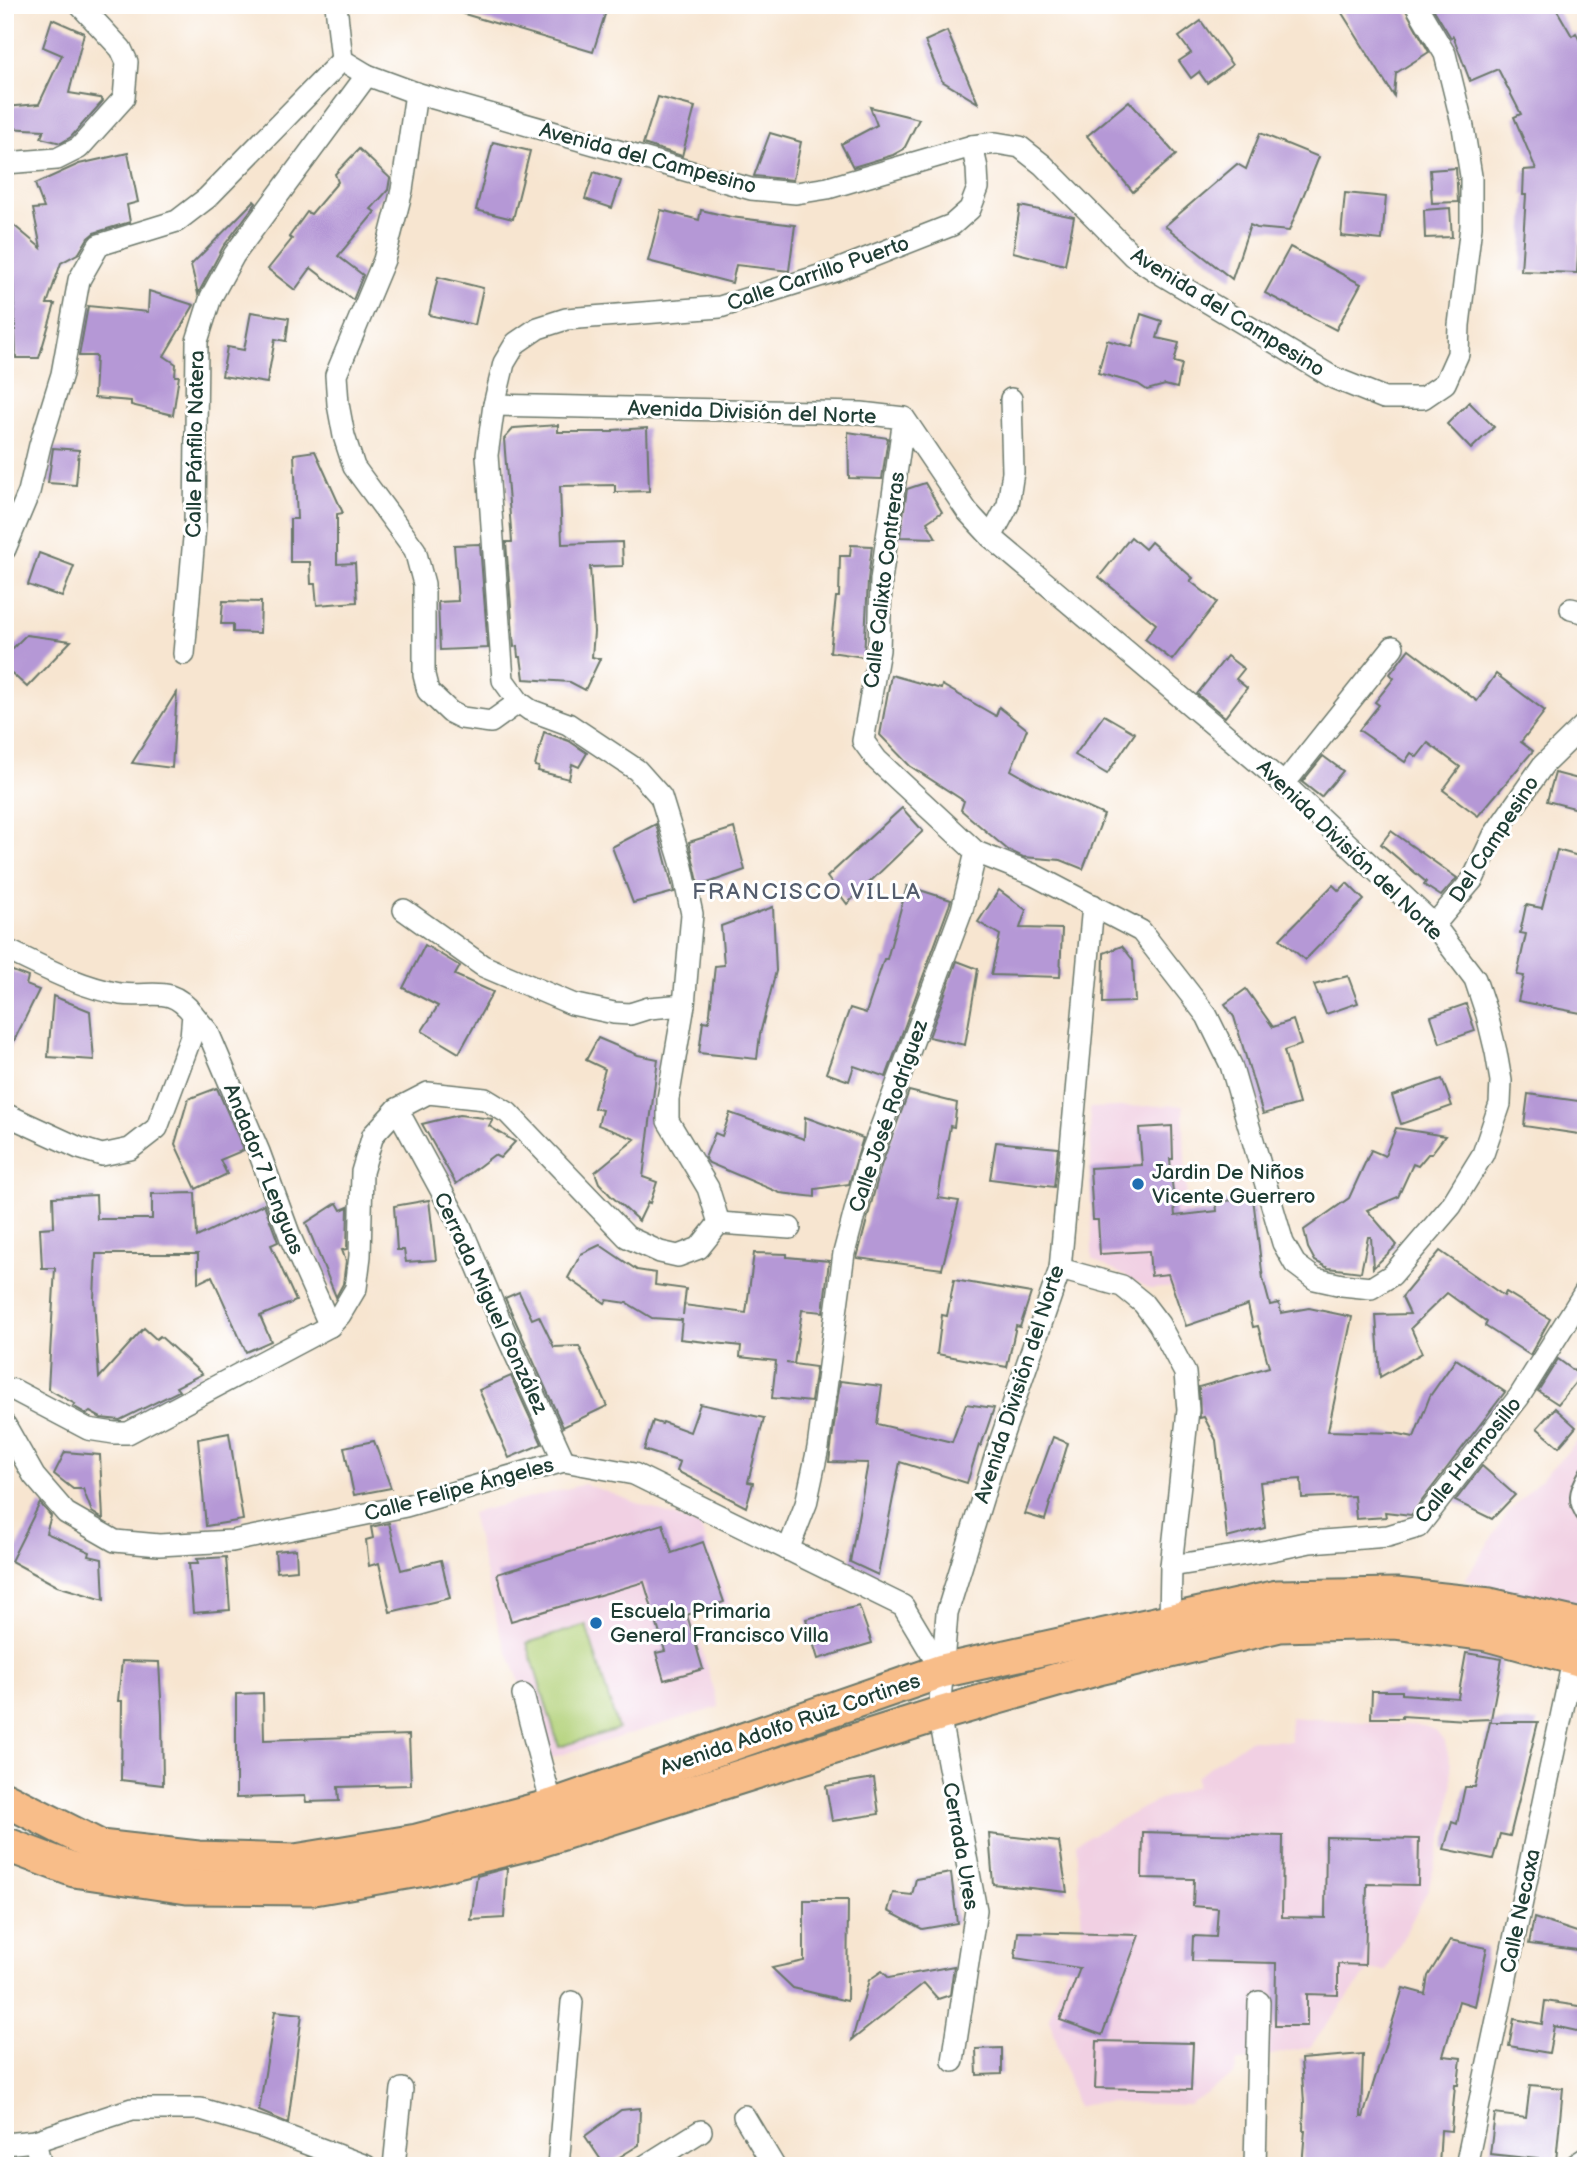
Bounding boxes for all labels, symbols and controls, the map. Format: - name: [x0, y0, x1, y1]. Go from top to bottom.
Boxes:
- street label: Avenida del Campesino: [537, 117, 759, 200]
- street label: Calle Carrillo Puerto: [724, 231, 912, 316]
- street label: Avenida del Campesino: [1126, 243, 1329, 382]
- street label: Calle Pánfilo Natera: [181, 350, 210, 538]
- street label: Avenida División del Norte: [627, 396, 877, 429]
- street label: Calle Calixto Contreras: [859, 470, 910, 690]
- street label: Avenida División del Norte: [1251, 755, 1448, 946]
- street label: Del Campesino: [1444, 771, 1545, 907]
- district label: FRANCISCO VILLA: [692, 878, 922, 906]
- street label: Calle José Rodríguez: [844, 1016, 933, 1216]
- street label: Andador 7 Lenguas: [218, 1080, 309, 1258]
- place label: Jardin De Niños Vicente Guerrero: [1152, 1160, 1316, 1209]
- marker: Jardin De Niños Vicente Guerrero: [1130, 1176, 1146, 1192]
- street label: Cerrada Miguel González: [428, 1188, 553, 1419]
- street label: Avenida División del Norte: [969, 1262, 1070, 1506]
- street label: Calle Hermosillo: [1410, 1392, 1527, 1529]
- street label: Calle Felipe Ángeles: [362, 1452, 557, 1527]
- place label: Escuela Primaria General Francisco Villa: [610, 1599, 829, 1648]
- marker: Escuela Primaria General Francisco Villa: [588, 1615, 604, 1631]
- street label: Avenida Adolfo Ruiz Cortines: [657, 1668, 923, 1781]
- street label: Cerrada Ures: [937, 1780, 984, 1912]
- street label: Calle Necaxa: [1495, 1847, 1546, 1976]

